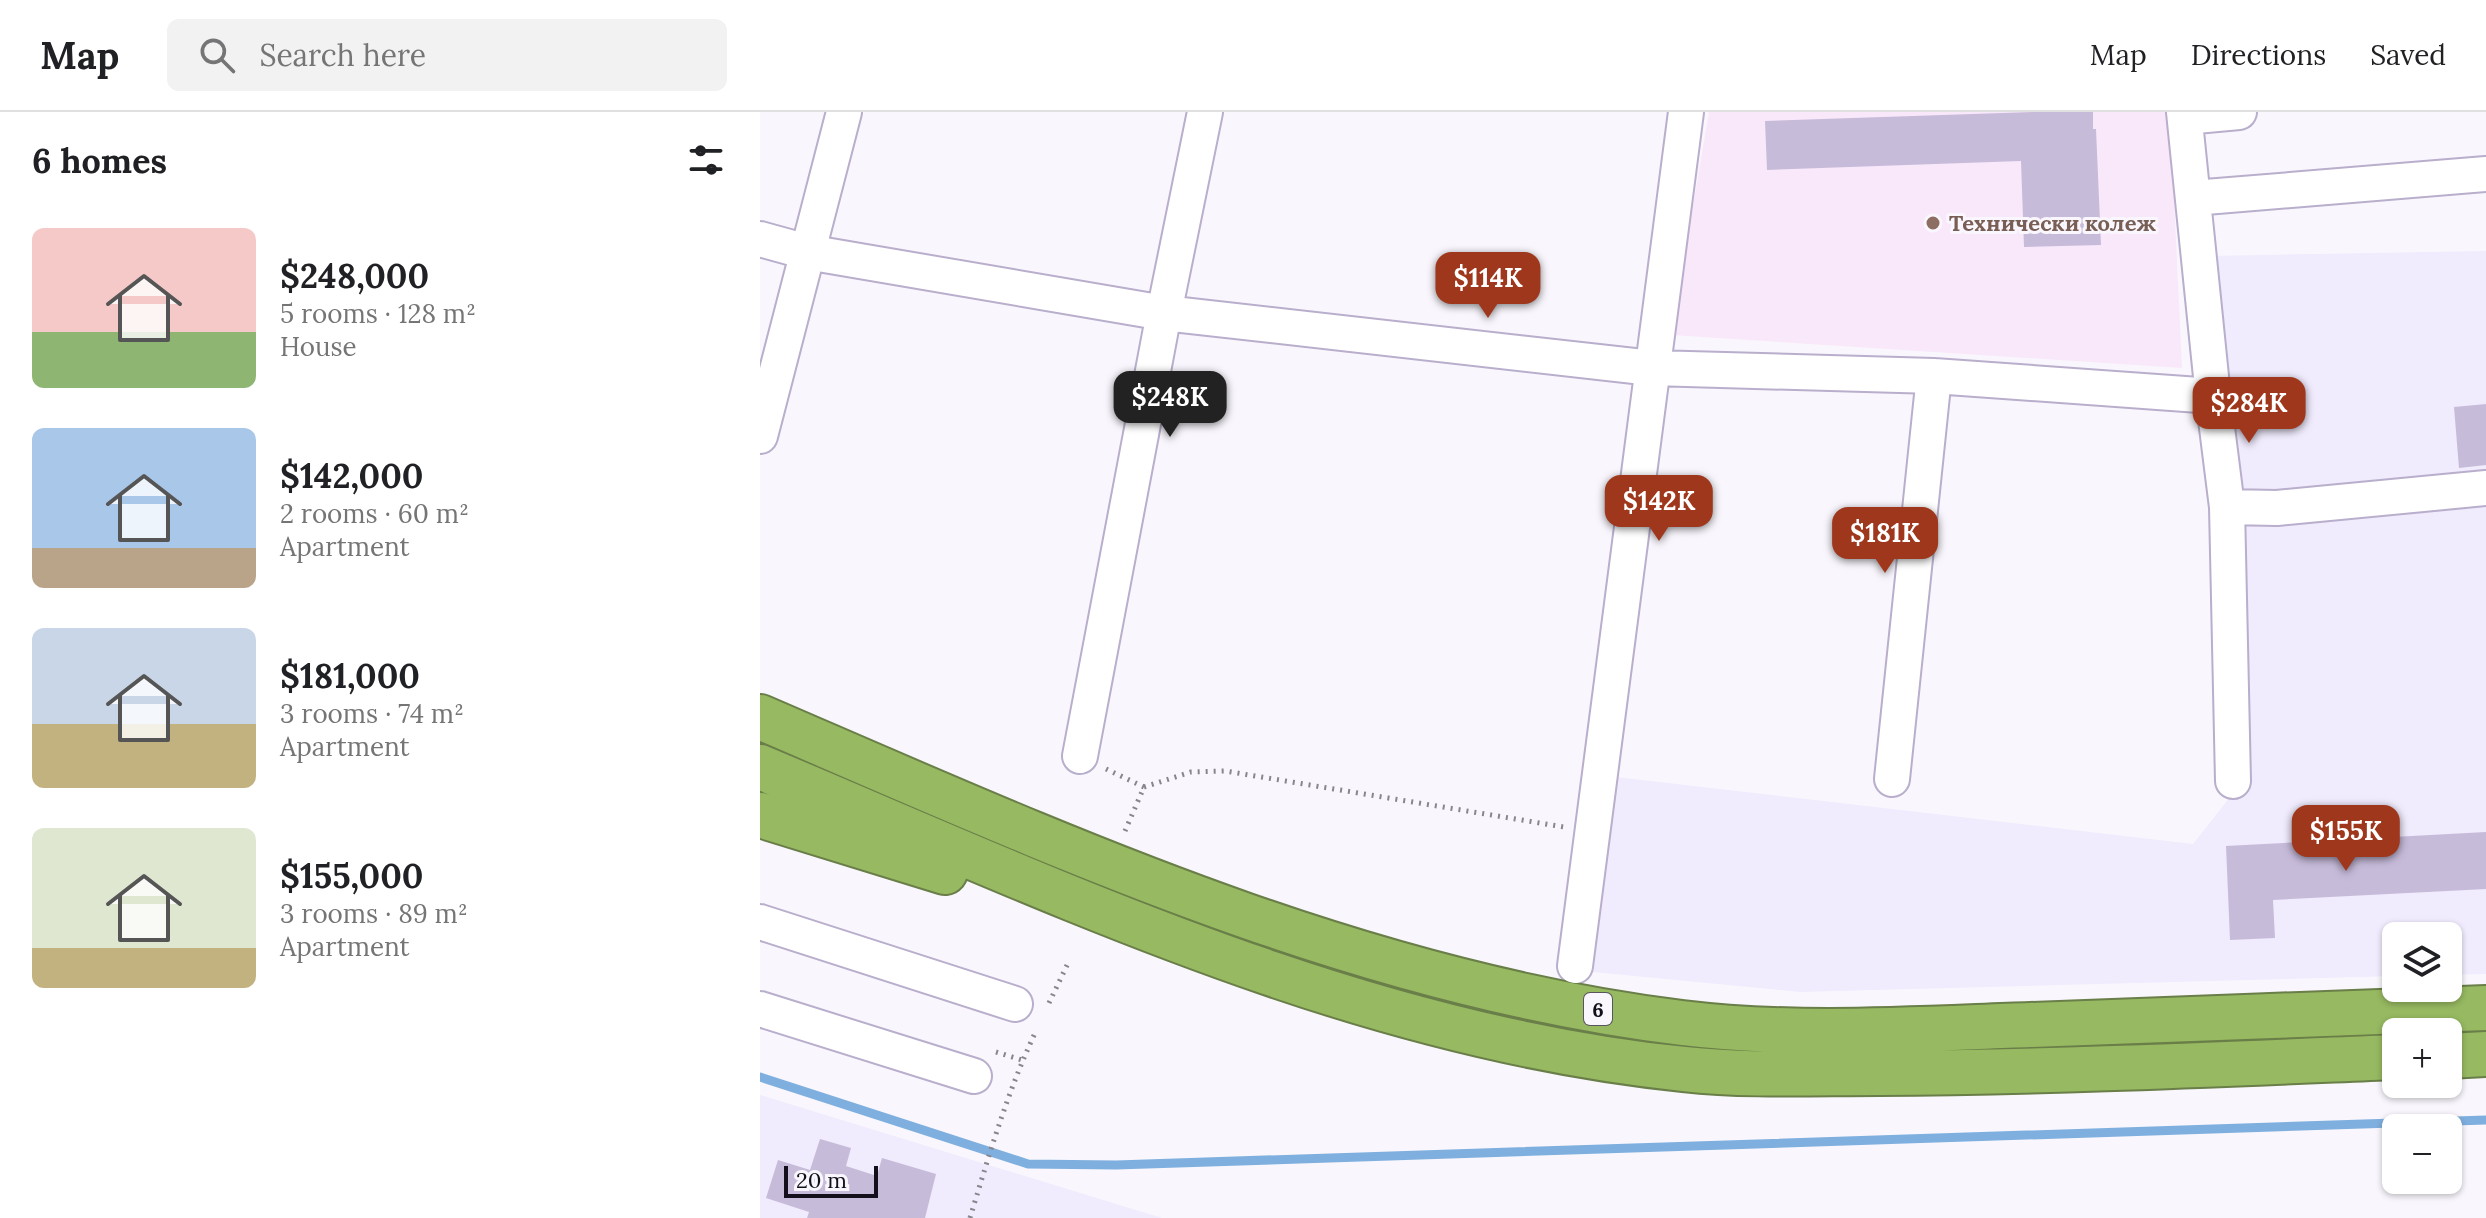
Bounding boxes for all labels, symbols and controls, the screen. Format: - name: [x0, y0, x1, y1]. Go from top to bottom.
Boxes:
- search box: [167, 19, 727, 91]
- text: Map: [40, 31, 119, 79]
- icon: search: [195, 33, 239, 77]
- text: Search here: [259, 36, 426, 74]
- text: Map: [2090, 37, 2147, 73]
- text: Directions: [2191, 37, 2326, 73]
- text: Saved: [2370, 37, 2446, 73]
- icon: filters: [684, 138, 728, 182]
- text: 6 homes: [32, 139, 167, 182]
- place label: Технически колеж: [1949, 209, 2156, 237]
- marker: Технически колеж: [1924, 214, 1942, 232]
- pin: $114K: [1432, 252, 1544, 320]
- text: $248,000: [280, 254, 429, 297]
- icon: home: [96, 260, 192, 356]
- text: $114K: [1453, 261, 1523, 294]
- text: 5 rooms · 128 m²: [280, 297, 476, 330]
- text: House: [280, 330, 357, 363]
- pin: $248K: [1114, 371, 1226, 439]
- pin: $284K: [2193, 377, 2305, 445]
- text: $248K: [1132, 380, 1208, 413]
- text: $284K: [2211, 386, 2287, 419]
- text: $142,000: [280, 454, 423, 497]
- icon: home: [96, 460, 192, 556]
- pin: $142K: [1603, 475, 1715, 543]
- text: $142K: [1623, 484, 1695, 517]
- text: 2 rooms · 60 m²: [280, 497, 469, 530]
- pin: $181K: [1829, 507, 1941, 575]
- text: $181K: [1850, 516, 1920, 549]
- text: Apartment: [280, 530, 410, 563]
- text: $181,000: [280, 654, 420, 697]
- icon: home: [96, 660, 192, 756]
- text: 3 rooms · 74 m²: [280, 697, 464, 730]
- text: Apartment: [280, 730, 410, 763]
- pin: $155K: [2290, 805, 2402, 873]
- text: $155K: [2310, 814, 2382, 847]
- text: $155,000: [280, 854, 423, 897]
- icon: home: [96, 860, 192, 956]
- text: 3 rooms · 89 m²: [280, 897, 468, 930]
- map controls: [2382, 922, 2462, 1194]
- button: layers: [2382, 922, 2462, 1002]
- text: Apartment: [280, 930, 410, 963]
- road number: 6: [1584, 993, 1612, 1025]
- button: +: [2382, 1018, 2462, 1098]
- button: −: [2382, 1114, 2462, 1194]
- scale bar: [784, 1162, 878, 1198]
- text: 20 m: [796, 1166, 847, 1194]

